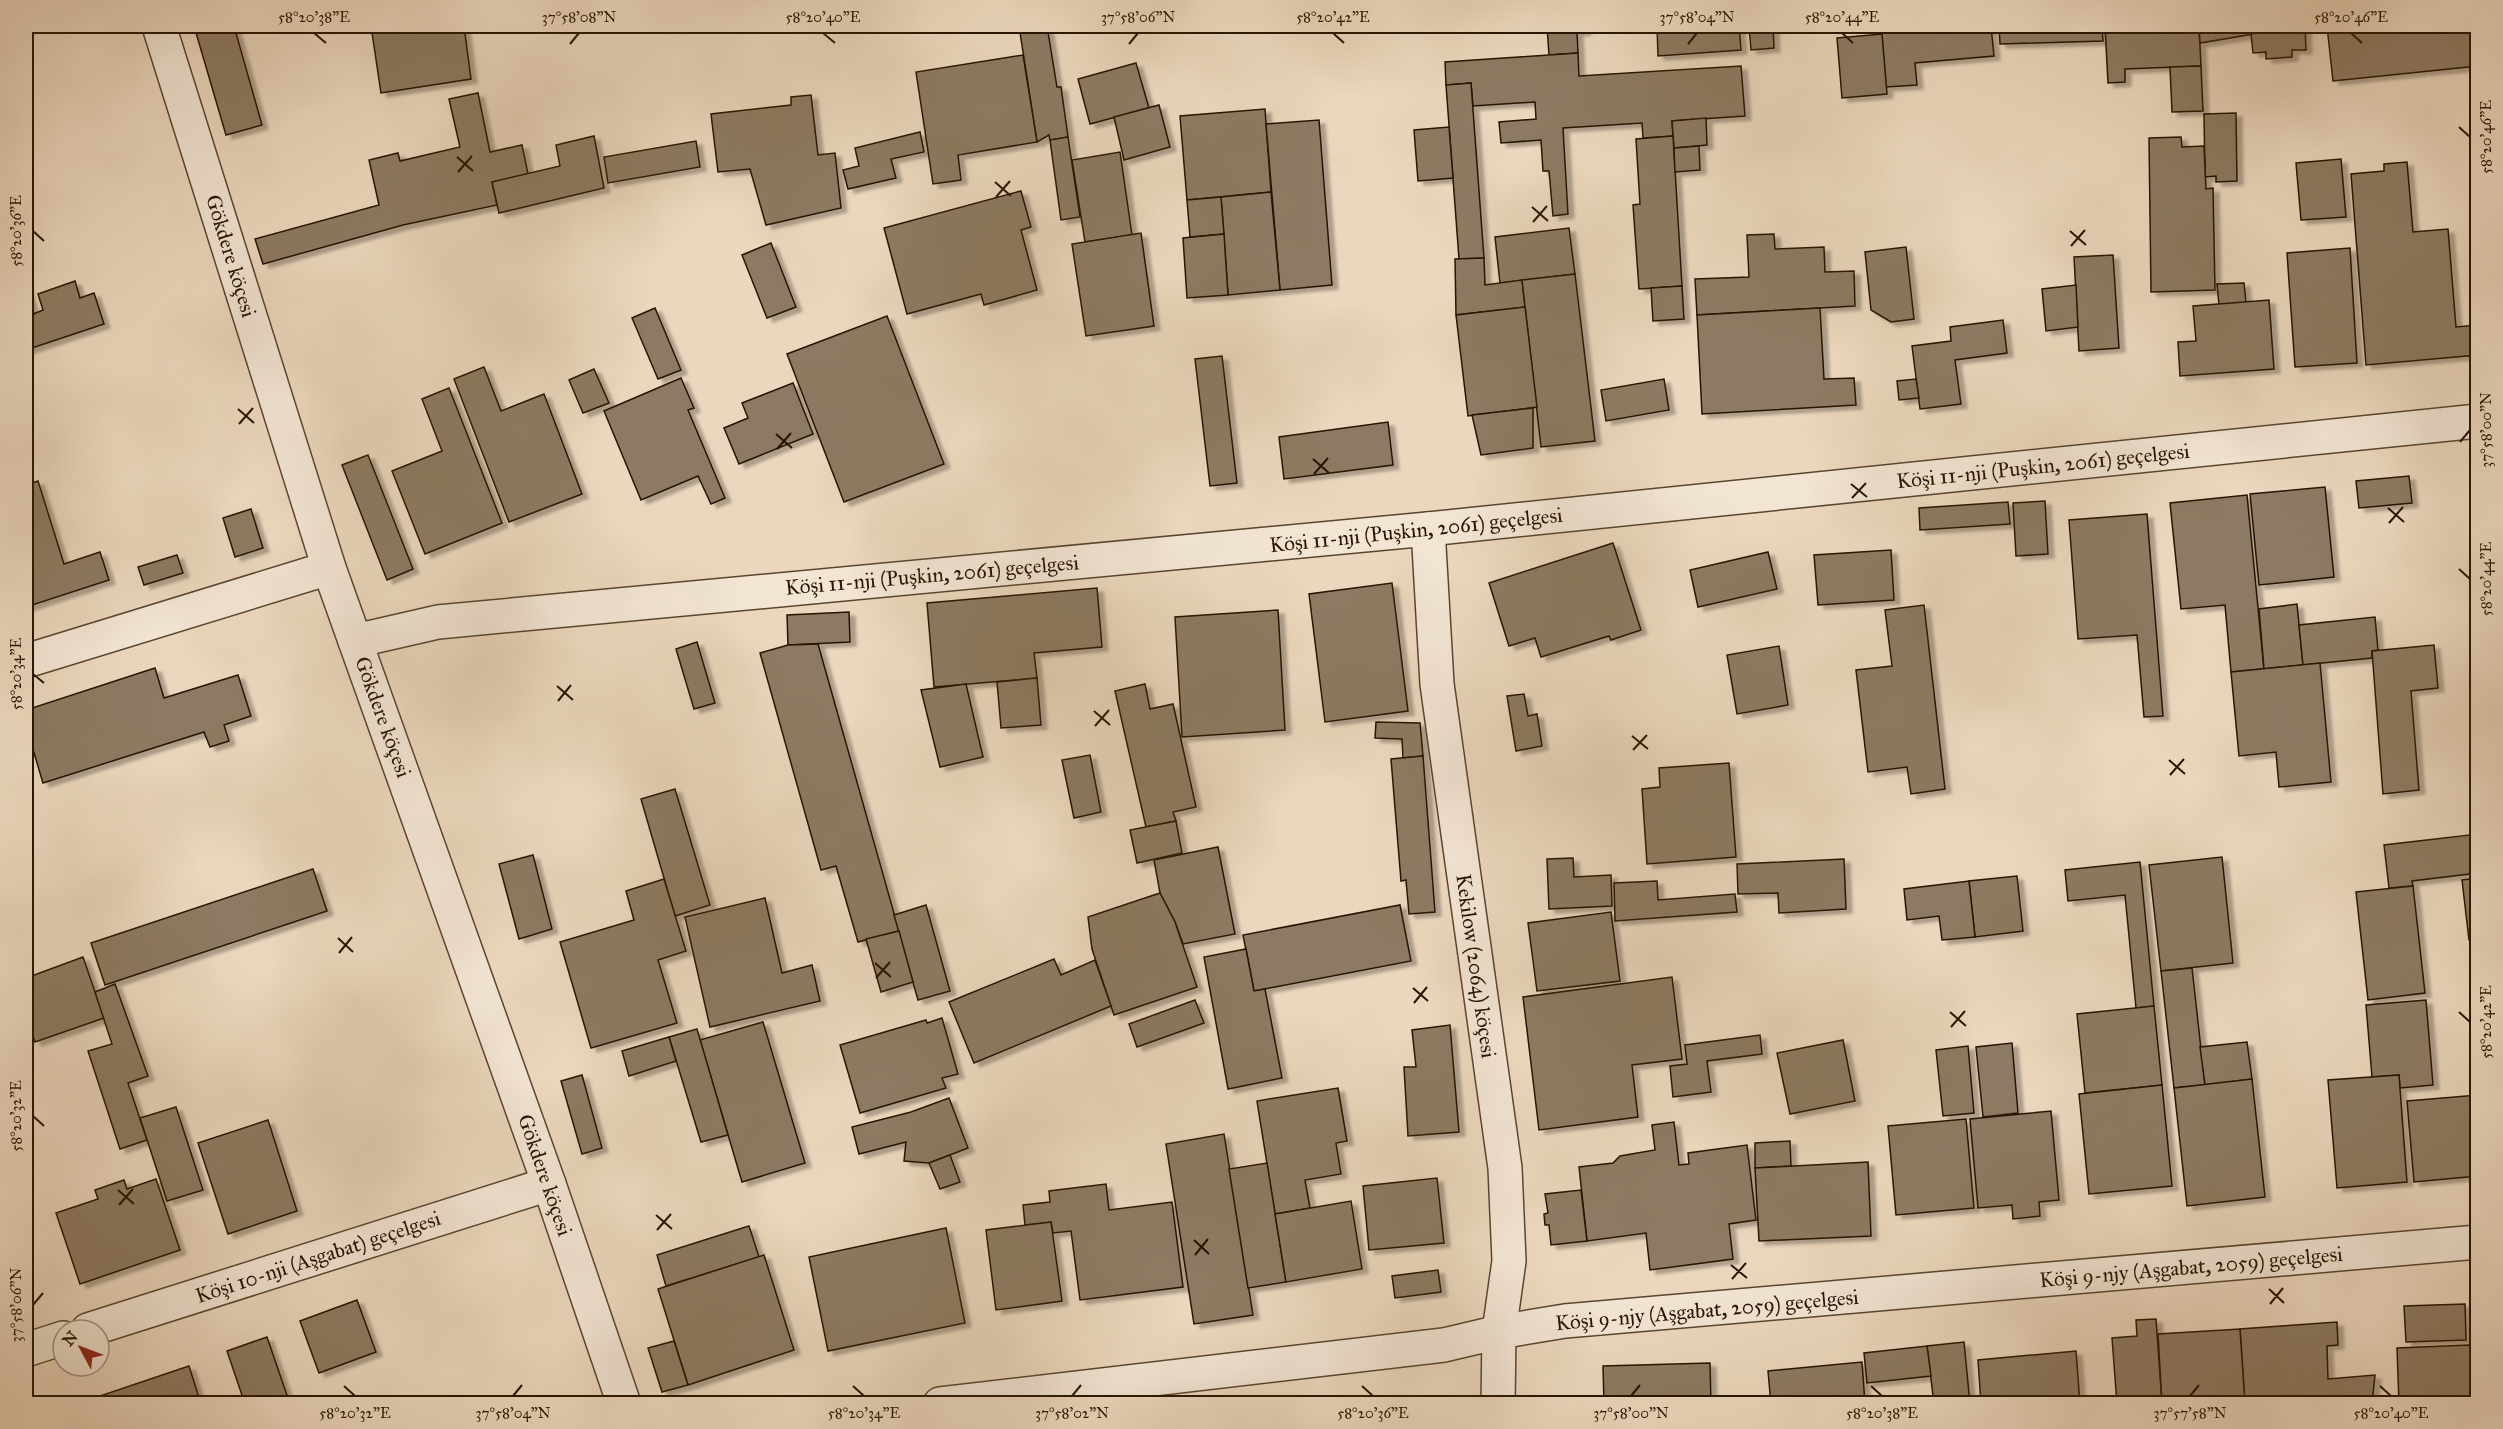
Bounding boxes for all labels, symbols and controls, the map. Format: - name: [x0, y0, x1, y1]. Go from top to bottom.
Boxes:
- text: 58°20'38"E: [278, 8, 350, 26]
- text: 37°58'08"N: [542, 8, 617, 26]
- text: 58°20'40"E: [785, 8, 861, 26]
- text: 37°58'06"N: [1101, 8, 1175, 26]
- text: 58°20'42"E: [1296, 8, 1370, 26]
- text: 37°58'04"N: [1660, 8, 1735, 26]
- text: 58°20'44"E: [1805, 8, 1880, 26]
- text: 58°20'46"E: [2314, 8, 2388, 26]
- text: 58°20'46"E: [2477, 100, 2495, 174]
- street label: Gökdere köçesi: [200, 191, 262, 321]
- text: 58°20'36"E: [7, 195, 25, 267]
- text: 37°58'00"N: [2477, 392, 2495, 468]
- street label: Köşi 11-nji (Puşkin, 2061) geçelgesi: [1895, 438, 2191, 494]
- street label: Köşi 11-nji (Puşkin, 2061) geçelgesi: [1268, 502, 1564, 558]
- text: 58°20'44"E: [2477, 541, 2495, 616]
- street label: Köşi 11-nji (Puşkin, 2061) geçelgesi: [784, 549, 1080, 601]
- text: 58°20'34"E: [7, 638, 25, 710]
- street label: Gökdere köçesi: [349, 653, 417, 781]
- street label: Kekilow (2064) köçesi: [1450, 872, 1502, 1060]
- text: 58°20'42"E: [2477, 985, 2495, 1059]
- text: 58°20'32"E: [7, 1080, 25, 1152]
- street label: Gökdere köçesi: [512, 1111, 578, 1240]
- street label: Köşi 10-nji (Aşgabat) geçelgesi: [192, 1205, 444, 1309]
- street label: Köşi 9-njy (Aşgabat, 2059) geçelgesi: [2038, 1241, 2344, 1293]
- text: 37°58'06"N: [7, 1268, 25, 1342]
- street label: Köşi 9-njy (Aşgabat, 2059) geçelgesi: [1554, 1284, 1860, 1336]
- north arrow: [51, 1318, 111, 1378]
- text: N: [58, 1327, 82, 1350]
- text: 58°20'32"E: [319, 1404, 391, 1422]
- text: 37°58'04"N: [476, 1404, 551, 1422]
- text: 58°20'34"E: [828, 1404, 900, 1422]
- text: 37°58'02"N: [1035, 1404, 1109, 1422]
- text: 58°20'36"E: [1337, 1404, 1409, 1422]
- text: 37°58'00"N: [1593, 1404, 1669, 1422]
- text: 58°20'38"E: [1846, 1404, 1918, 1422]
- text: 37°57'58"N: [2154, 1404, 2227, 1422]
- text: 58°20'40"E: [2353, 1404, 2429, 1422]

